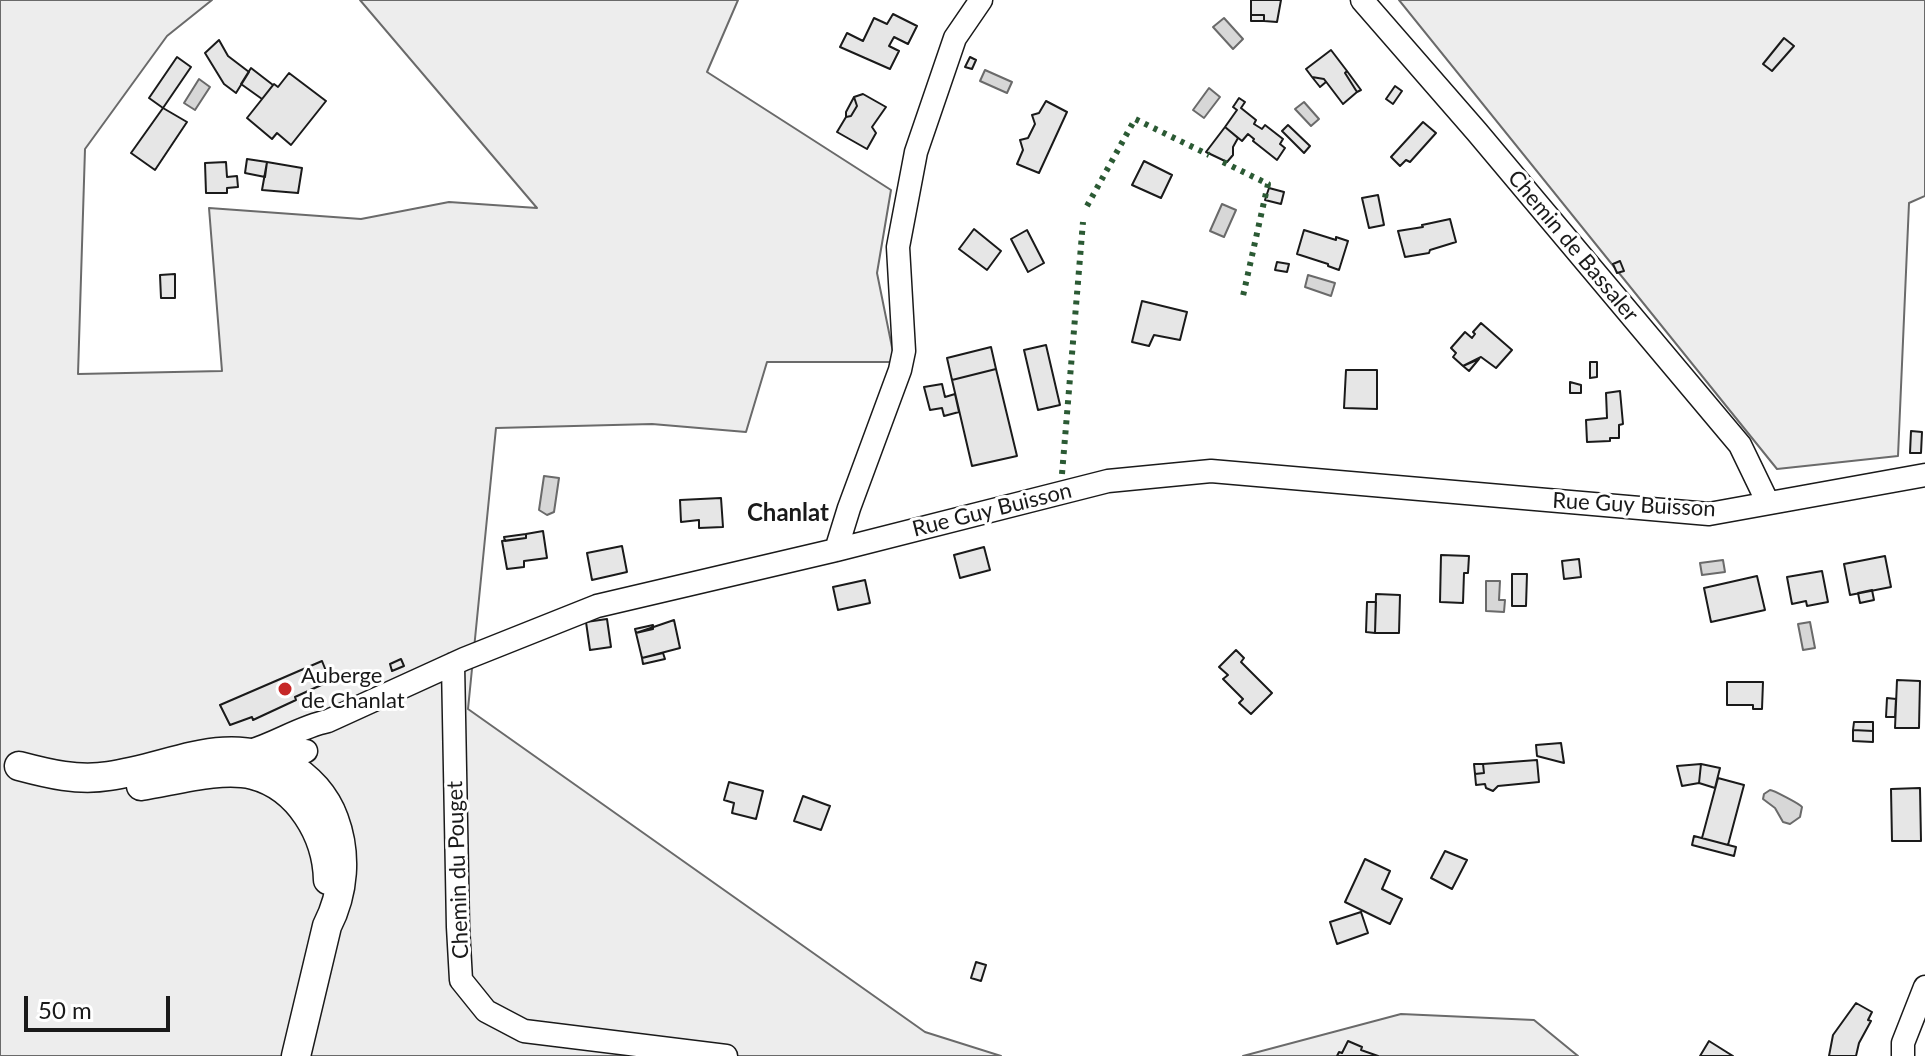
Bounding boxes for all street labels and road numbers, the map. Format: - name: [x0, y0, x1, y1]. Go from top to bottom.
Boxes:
- street label: Chemin de Bassaler: [1502, 165, 1644, 327]
- street label: Rue Guy Buisson: [910, 477, 1074, 543]
- street label: Rue Guy Buisson: [1552, 488, 1716, 522]
- street label: Chemin du Pouget: [442, 781, 474, 959]

